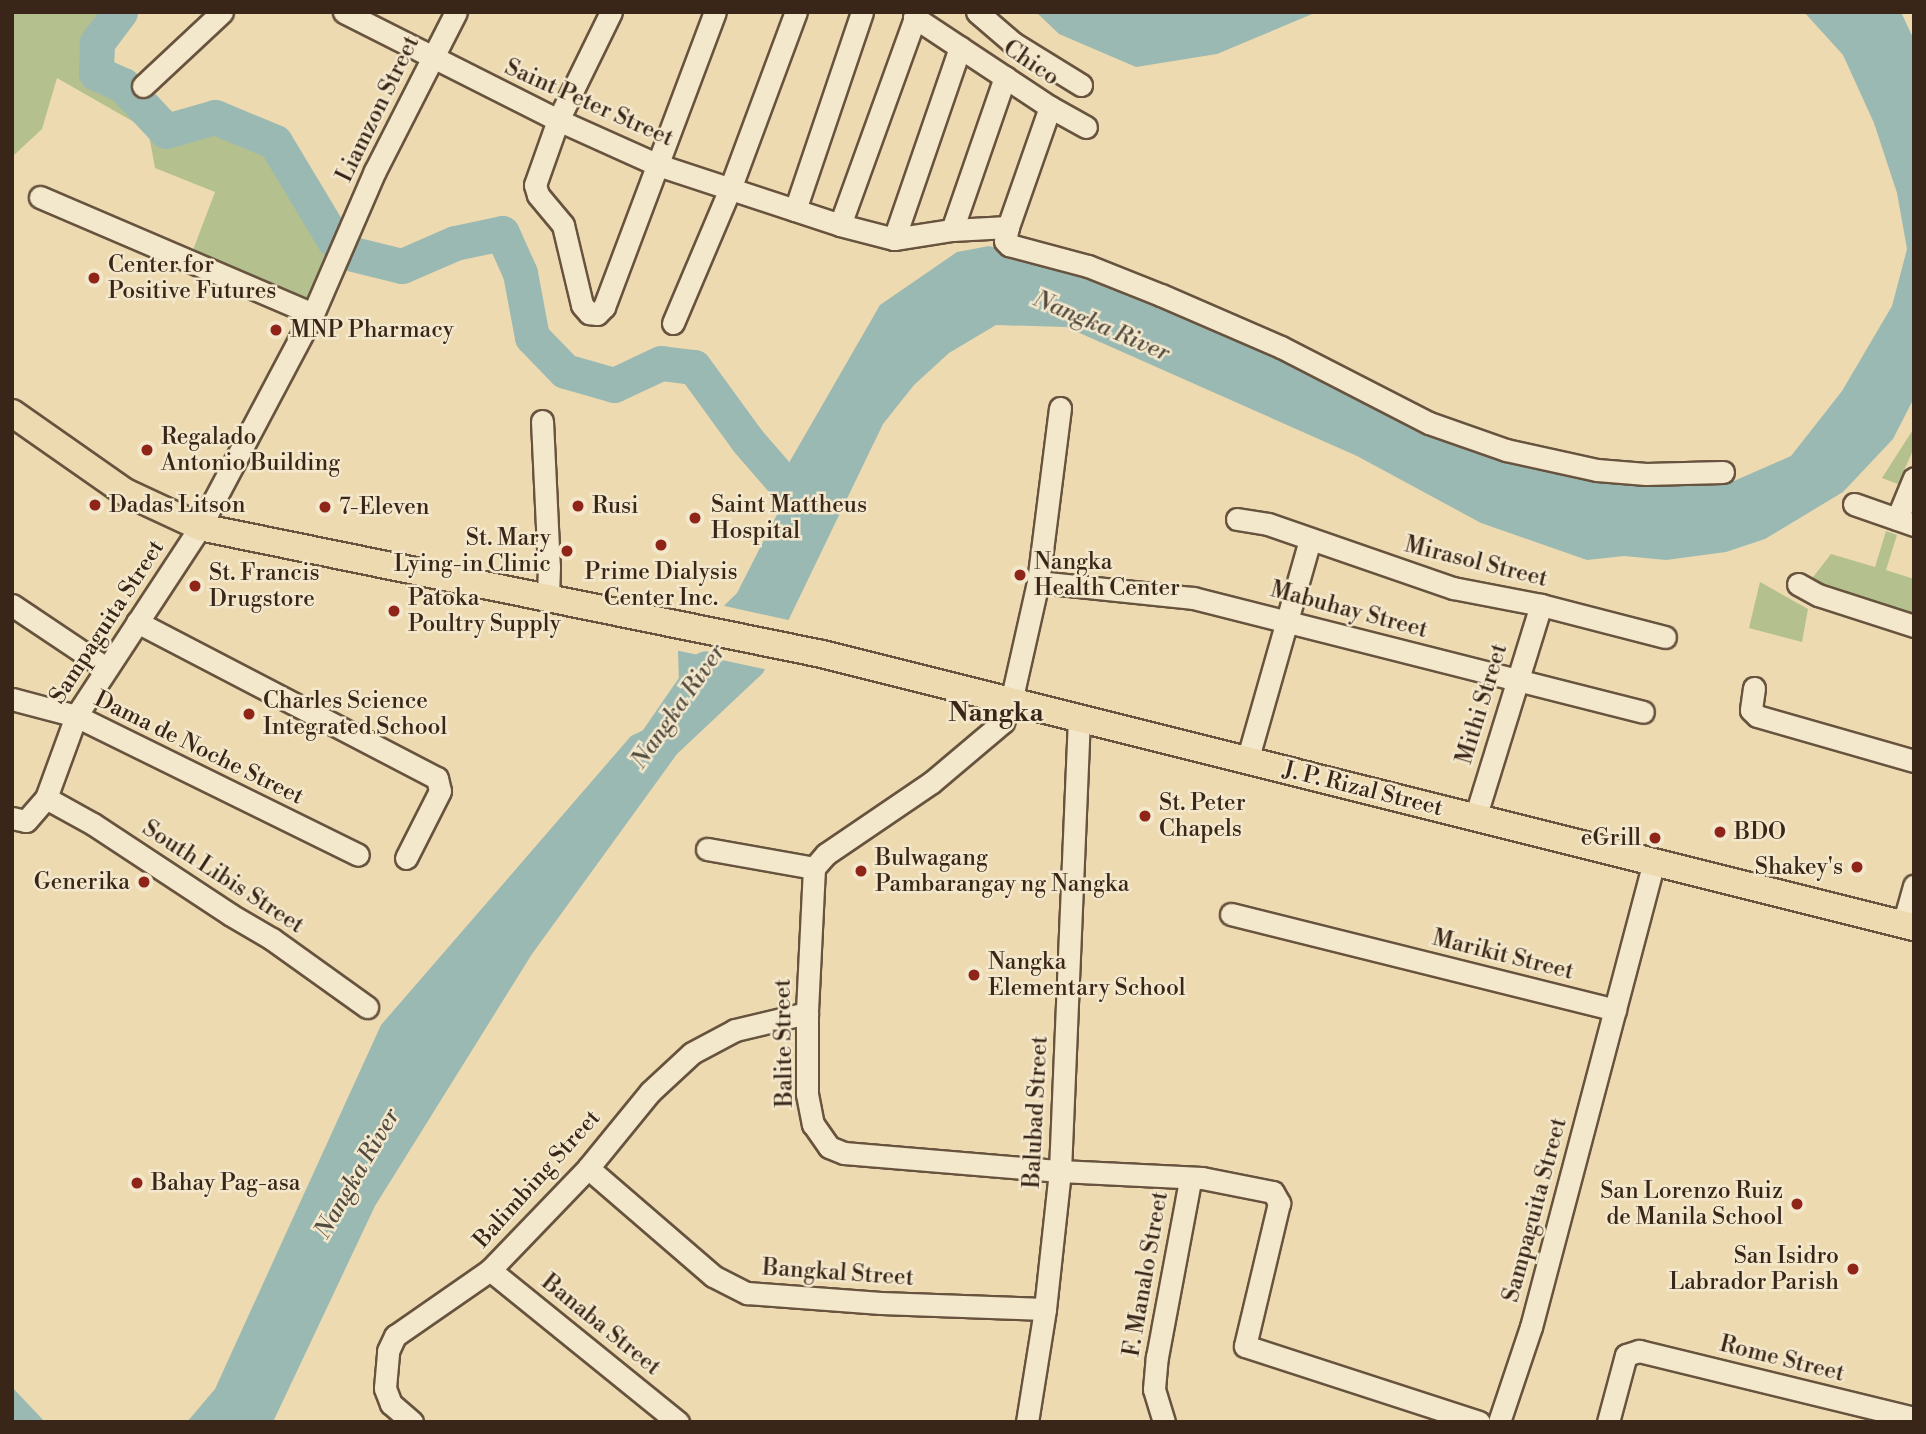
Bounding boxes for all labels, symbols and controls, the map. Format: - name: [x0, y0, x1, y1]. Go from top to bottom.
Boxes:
- street label: Liamzon Street: [331, 31, 425, 187]
- street label: Chico: [998, 34, 1064, 92]
- street label: Saint Peter Street: [500, 53, 678, 153]
- place label: Center for Positive Futures: [108, 251, 276, 305]
- marker: Center for Positive Futures: [86, 270, 102, 286]
- water label: Nangka River: [1028, 285, 1174, 369]
- place label: MNP Pharmacy: [290, 316, 454, 344]
- marker: MNP Pharmacy: [268, 322, 284, 338]
- place label: Regalado Antonio Building: [161, 423, 340, 477]
- marker: Regalado Antonio Building: [139, 442, 155, 458]
- place label: Dadas Litson: [109, 491, 245, 519]
- place label: Saint Mattheus Hospital: [711, 491, 867, 545]
- place label: Rusi: [592, 492, 639, 520]
- place label: 7-Eleven: [339, 493, 430, 521]
- marker: Dadas Litson: [87, 497, 103, 513]
- marker: Rusi: [570, 498, 586, 514]
- marker: 7-Eleven: [317, 499, 333, 515]
- marker: Saint Mattheus Hospital: [685, 508, 705, 528]
- place label: St. Mary Lying-in Clinic: [394, 524, 551, 578]
- street label: Mirasol Street: [1402, 531, 1550, 593]
- street label: Sampaguita Street: [44, 535, 170, 709]
- marker: Prime Dialysis Center Inc.: [651, 535, 671, 555]
- marker: St. Mary Lying-in Clinic: [557, 541, 577, 561]
- place label: Nangka Health Center: [1034, 548, 1180, 602]
- place label: Prime Dialysis Center Inc.: [584, 558, 738, 612]
- place label: St. Francis Drugstore: [209, 559, 320, 613]
- marker: Nangka Health Center: [1012, 567, 1028, 583]
- street label: Mabuhay Street: [1267, 576, 1431, 644]
- marker: St. Francis Drugstore: [187, 578, 203, 594]
- place label: Patoka Poultry Supply: [408, 584, 561, 638]
- marker: Patoka Poultry Supply: [386, 603, 402, 619]
- water label: Nangka River: [625, 639, 733, 775]
- street label: Mithi Street: [1451, 640, 1513, 768]
- street label: Dama de Noche Street: [90, 685, 308, 811]
- place label: Charles Science Integrated School: [263, 687, 447, 741]
- district label: Nangka: [948, 698, 1044, 730]
- marker: Charles Science Integrated School: [241, 706, 257, 722]
- street label: J. P. Rizal Street: [1280, 756, 1446, 822]
- place label: St. Peter Chapels: [1159, 789, 1246, 843]
- marker: St. Peter Chapels: [1137, 808, 1153, 824]
- street label: South Libis Street: [137, 815, 309, 939]
- place label: BDO: [1734, 818, 1786, 846]
- place label: eGrill: [1581, 824, 1641, 852]
- marker: BDO: [1712, 824, 1728, 840]
- marker: eGrill: [1647, 830, 1663, 846]
- place label: Bulwagang Pambarangay ng Nangka: [875, 844, 1129, 898]
- place label: Shakey's: [1755, 853, 1843, 881]
- marker: Shakey's: [1849, 859, 1865, 875]
- marker: Bulwagang Pambarangay ng Nangka: [853, 863, 869, 879]
- place label: Generika: [34, 868, 130, 896]
- marker: Generika: [136, 874, 152, 890]
- street label: Marikit Street: [1429, 924, 1577, 986]
- place label: Nangka Elementary School: [988, 948, 1186, 1002]
- marker: Nangka Elementary School: [966, 967, 982, 983]
- street label: Balite Street: [769, 978, 799, 1108]
- street label: Balubad Street: [1018, 1035, 1054, 1189]
- water label: Nangka River: [309, 1104, 407, 1244]
- street label: Balimbing Street: [468, 1104, 606, 1254]
- street label: Sampaguita Street: [1497, 1115, 1573, 1305]
- place label: Bahay Pag-asa: [151, 1169, 300, 1197]
- marker: Bahay Pag-asa: [129, 1175, 145, 1191]
- place label: San Lorenzo Ruiz de Manila School: [1600, 1177, 1783, 1231]
- street label: F. Manalo Street: [1118, 1189, 1174, 1359]
- marker: San Lorenzo Ruiz de Manila School: [1789, 1196, 1805, 1212]
- place label: San Isidro Labrador Parish: [1669, 1242, 1839, 1296]
- street label: Bangkal Street: [761, 1254, 915, 1292]
- marker: San Isidro Labrador Parish: [1845, 1261, 1861, 1277]
- street label: Banaba Street: [536, 1269, 666, 1381]
- street label: Rome Street: [1717, 1330, 1847, 1388]

